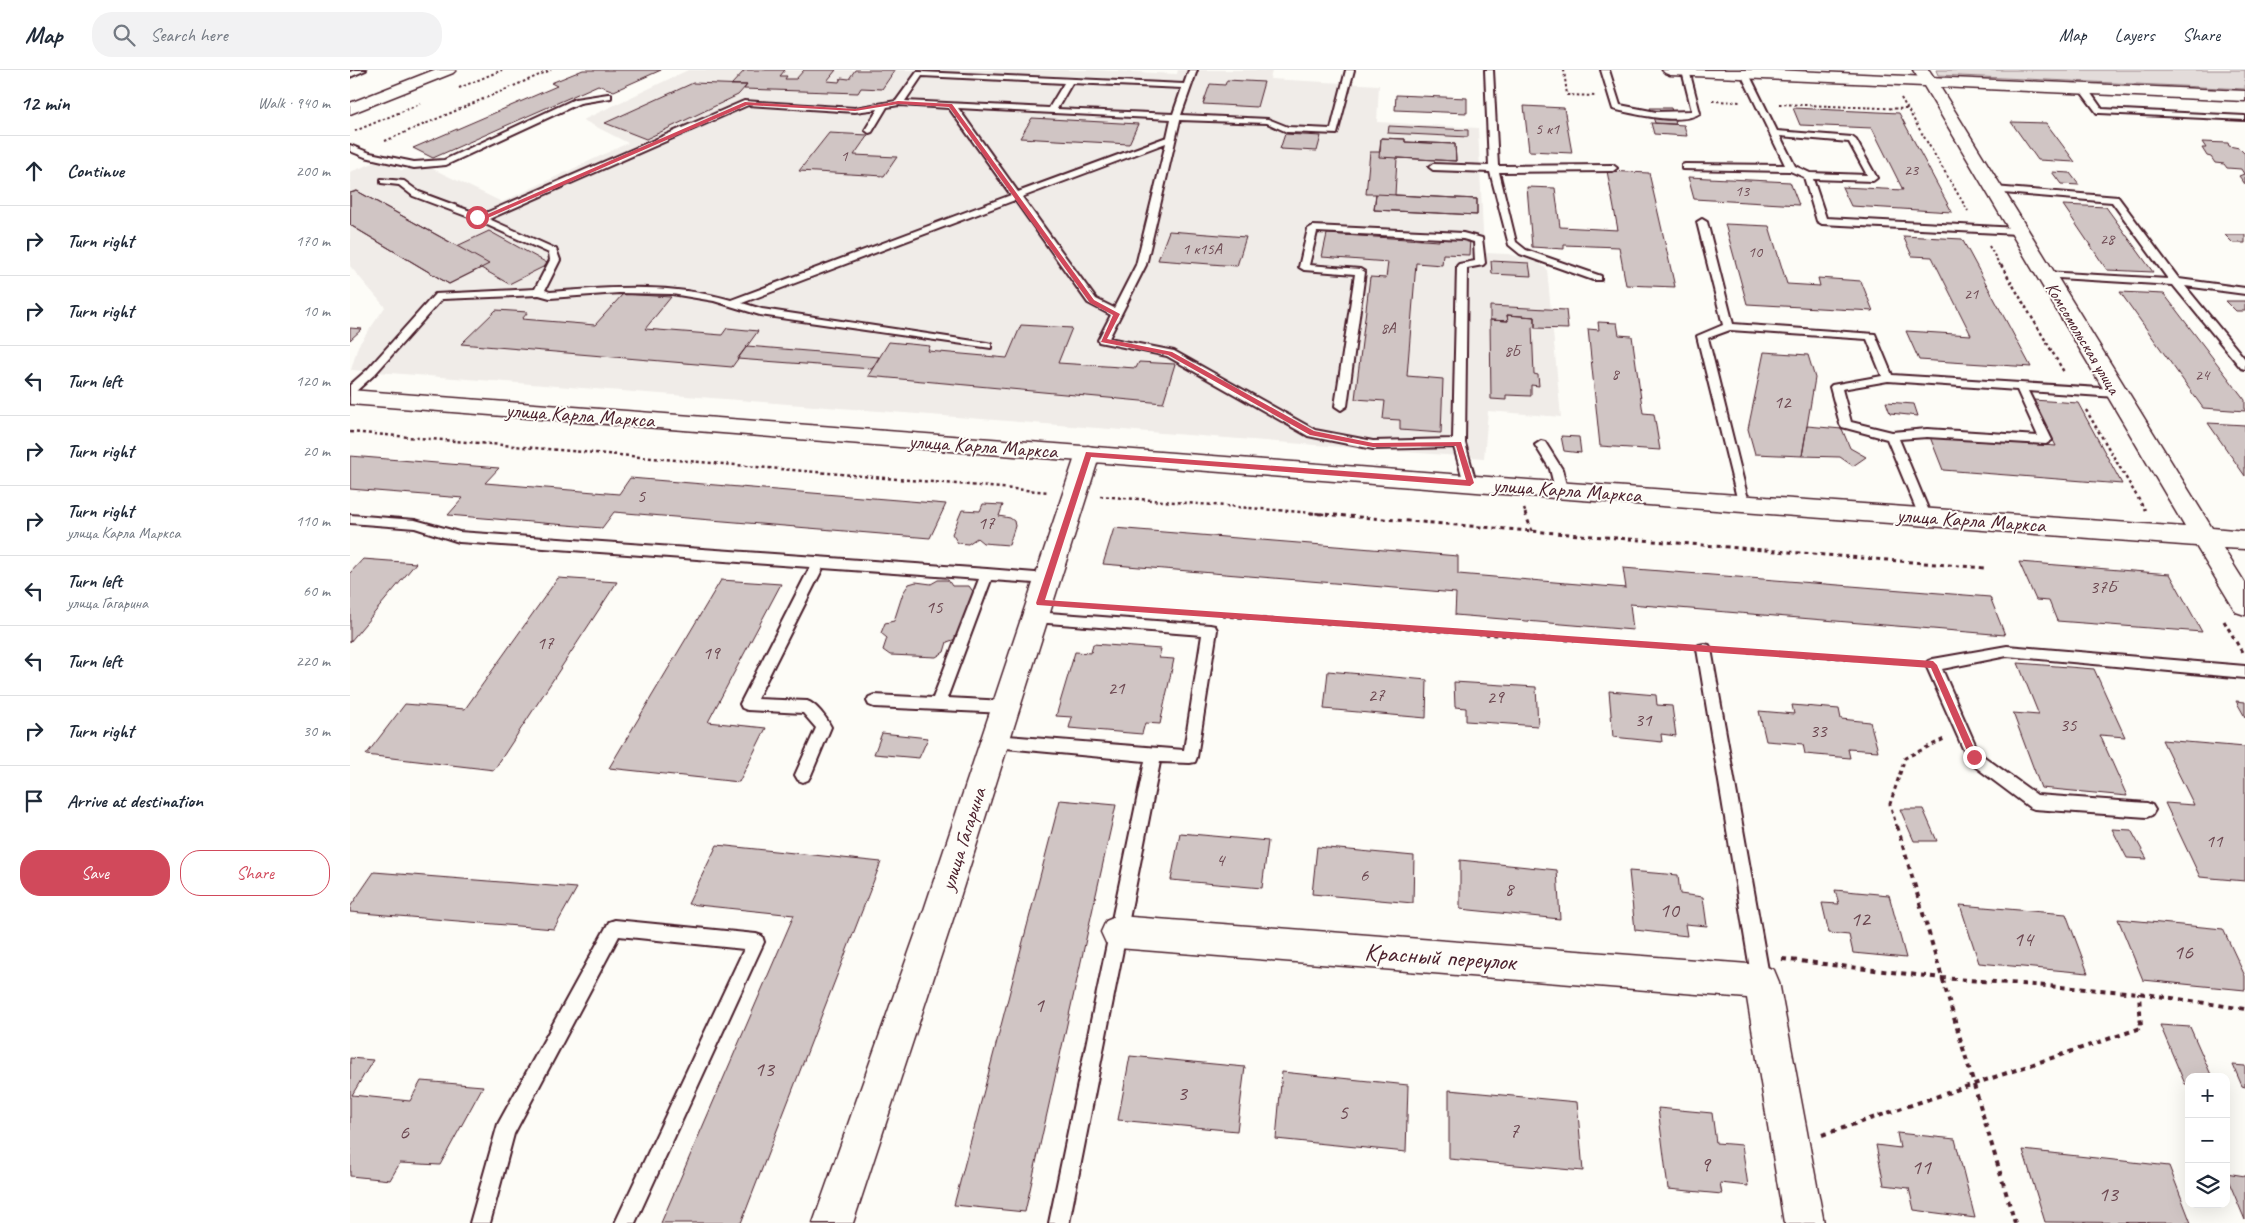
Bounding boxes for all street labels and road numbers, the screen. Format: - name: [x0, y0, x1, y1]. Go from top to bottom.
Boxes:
- street label: Комсомольская улица: [2041, 278, 2126, 400]
- street label: улица Карла Маркса: [503, 397, 657, 433]
- street label: улица Карла Маркса: [906, 428, 1060, 464]
- street label: улица Карла Маркса: [1490, 472, 1644, 508]
- street label: улица Карла Маркса: [1894, 502, 2048, 538]
- street label: улица Гагарина: [934, 783, 992, 895]
- street label: Красный переулок: [1363, 936, 1519, 978]

